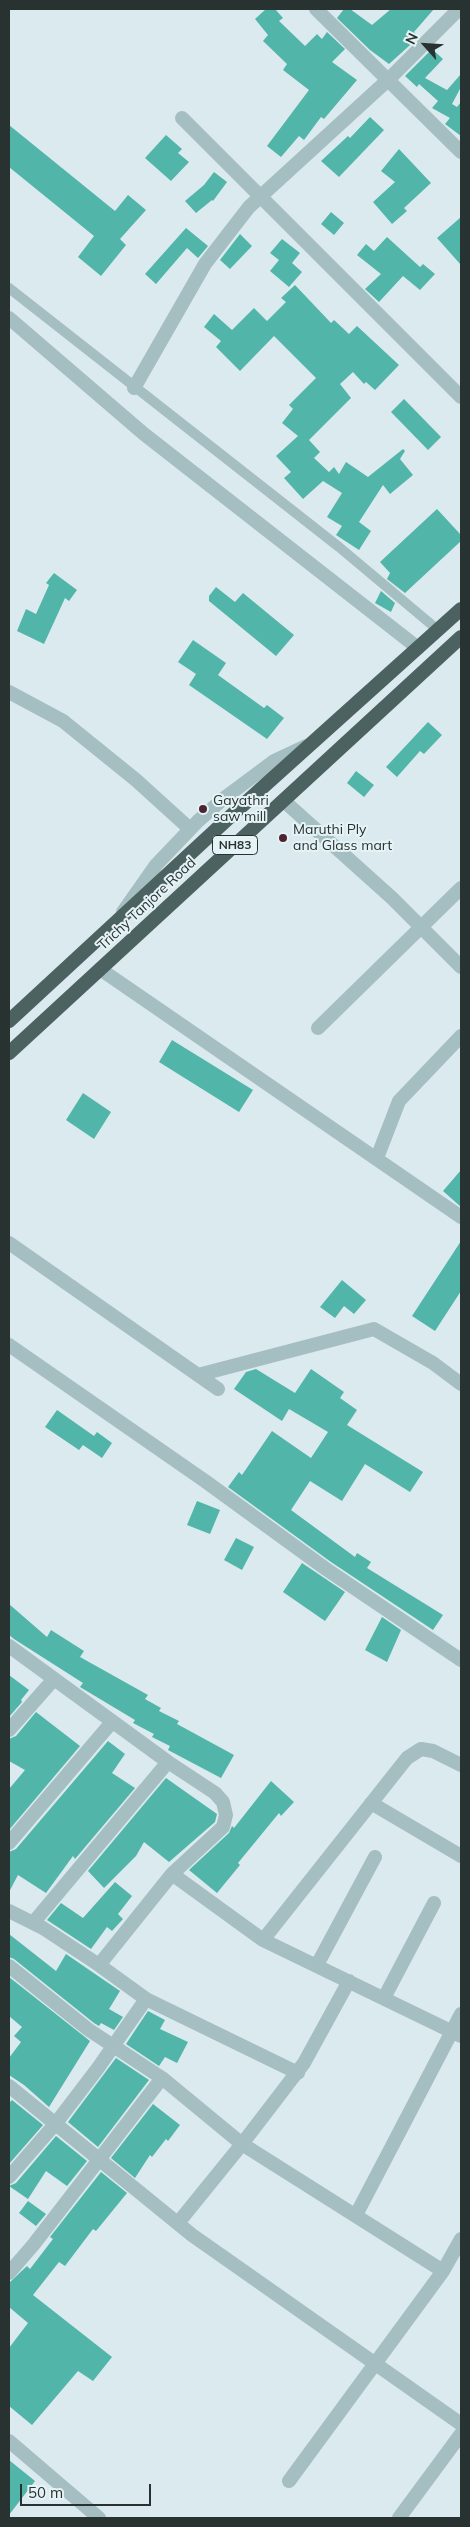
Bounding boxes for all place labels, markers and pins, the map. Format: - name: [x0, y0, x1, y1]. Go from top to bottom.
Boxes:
- place label: Gayathri saw mill: [213, 793, 269, 826]
- marker: Gayathri saw mill: [197, 803, 209, 815]
- place label: Maruthi Ply and Glass mart: [293, 822, 392, 854]
- marker: Maruthi Ply and Glass mart: [277, 832, 289, 844]

